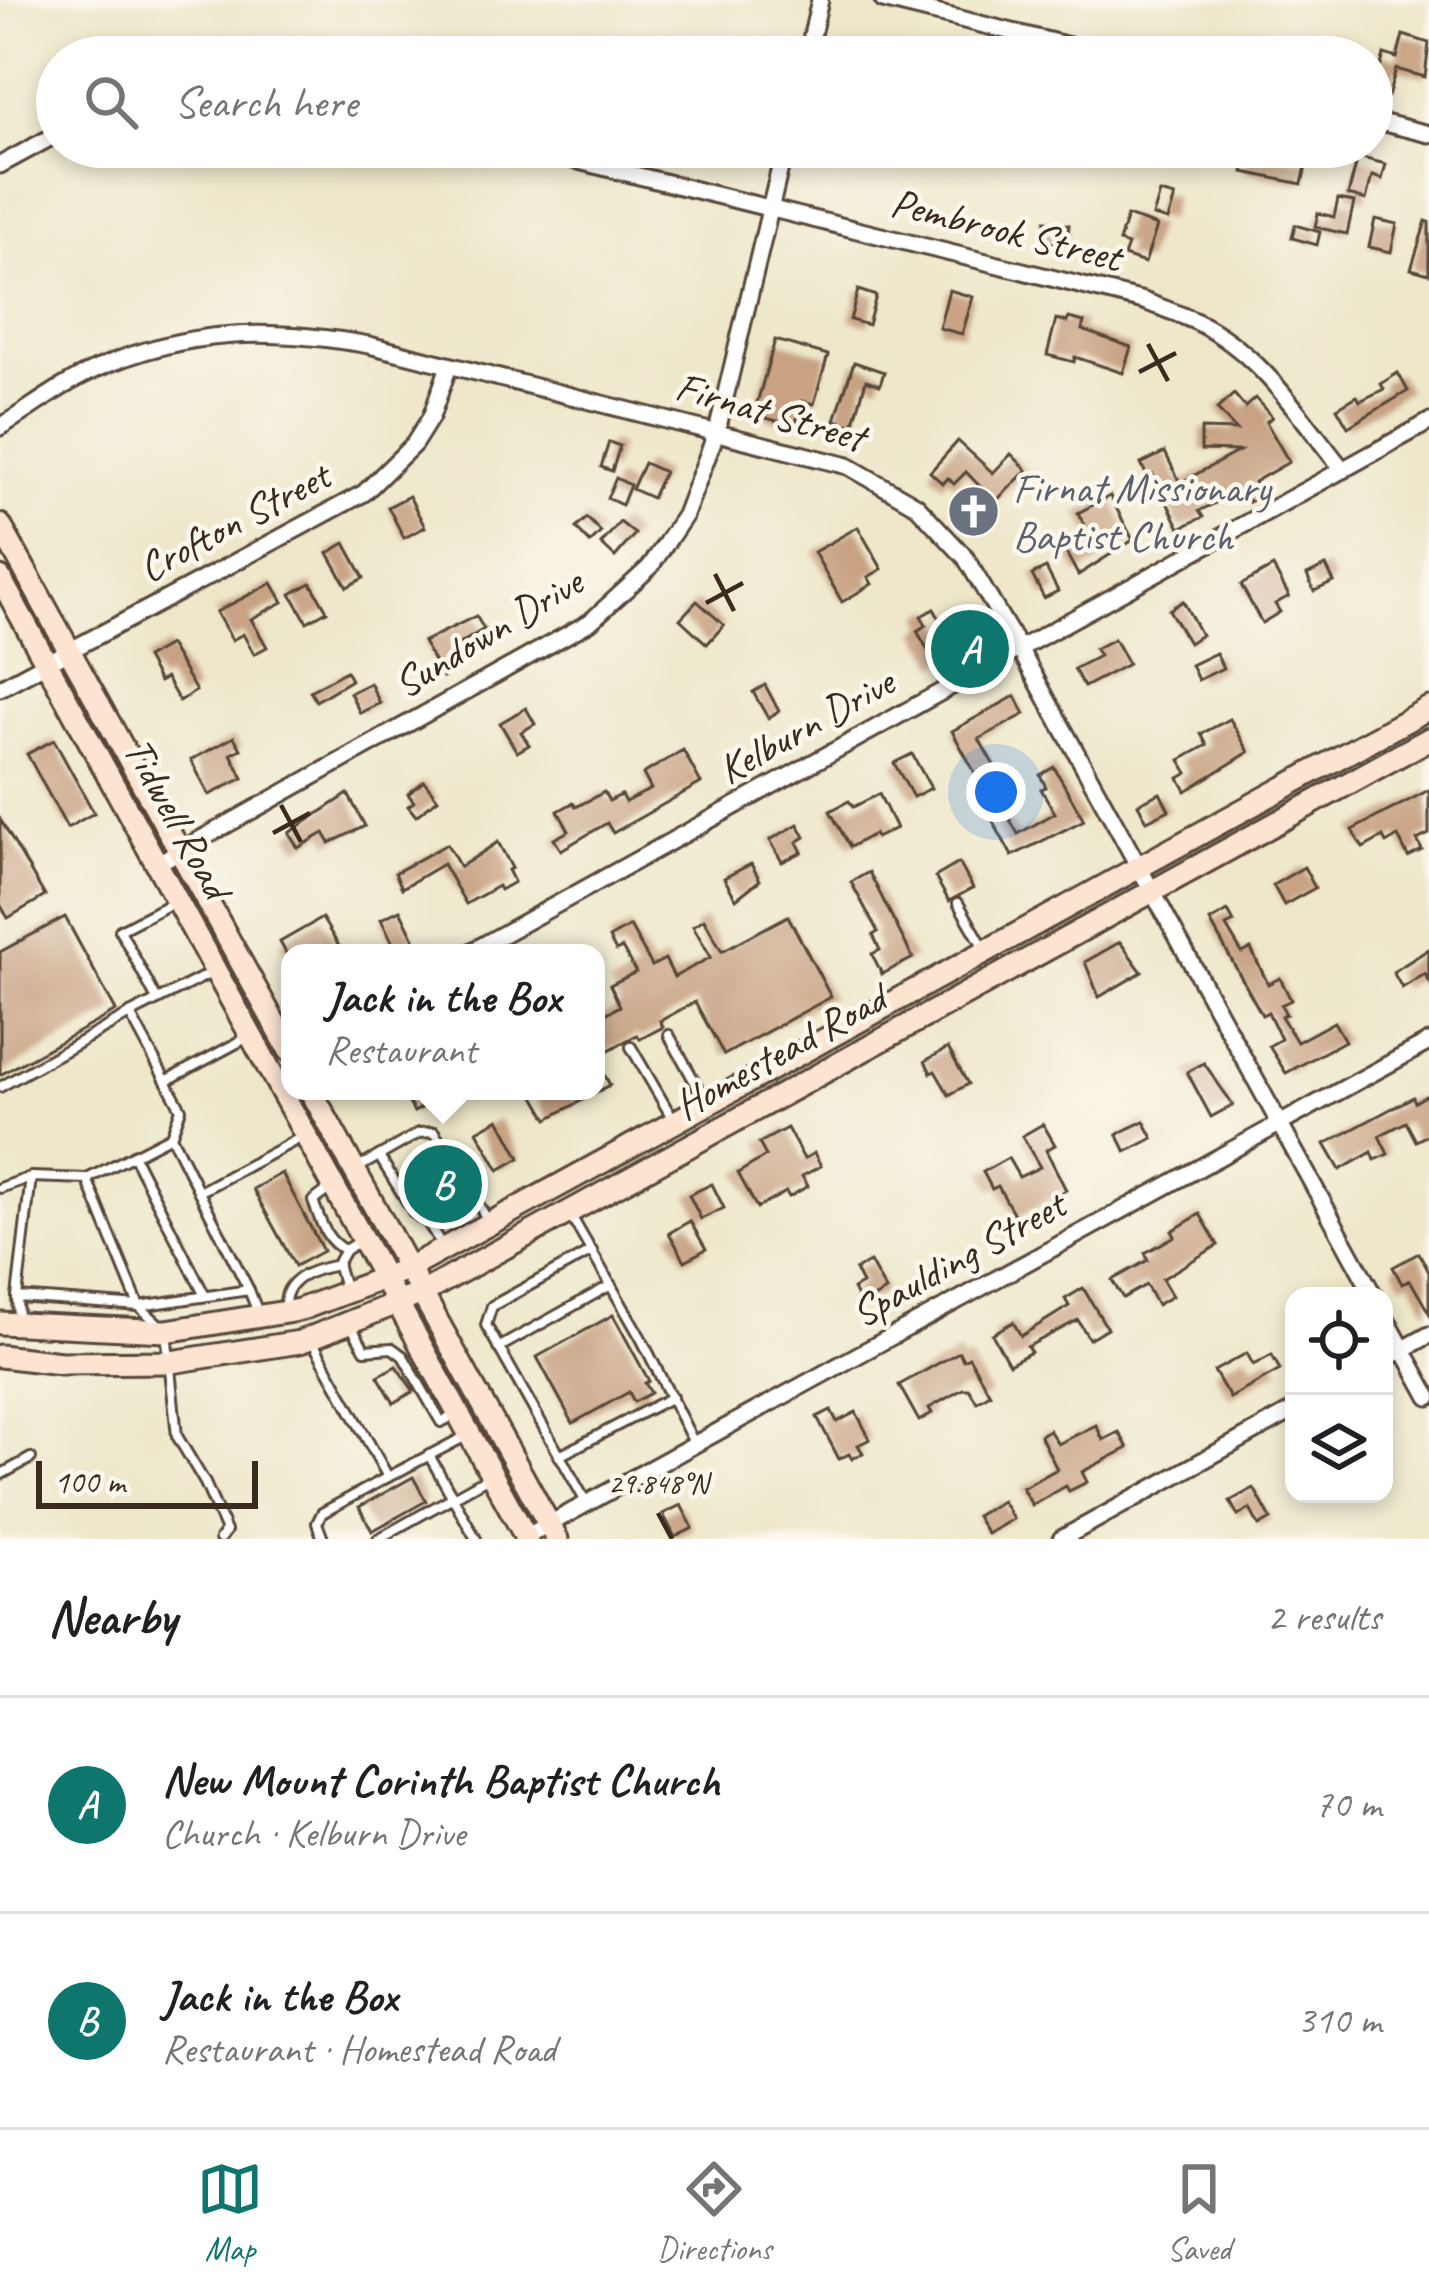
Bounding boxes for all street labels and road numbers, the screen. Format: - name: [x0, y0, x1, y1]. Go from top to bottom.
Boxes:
- street label: Pembrook Street: [886, 176, 1130, 285]
- street label: Firnat Street: [670, 360, 875, 466]
- street label: Crofton Street: [129, 448, 342, 594]
- street label: Sundown Drive: [384, 554, 595, 710]
- street label: Kelburn Drive: [709, 654, 906, 796]
- street label: Tidwell Road: [111, 729, 246, 913]
- street label: Homestead Road: [665, 969, 901, 1132]
- street label: Spaulding Street: [842, 1177, 1078, 1339]

